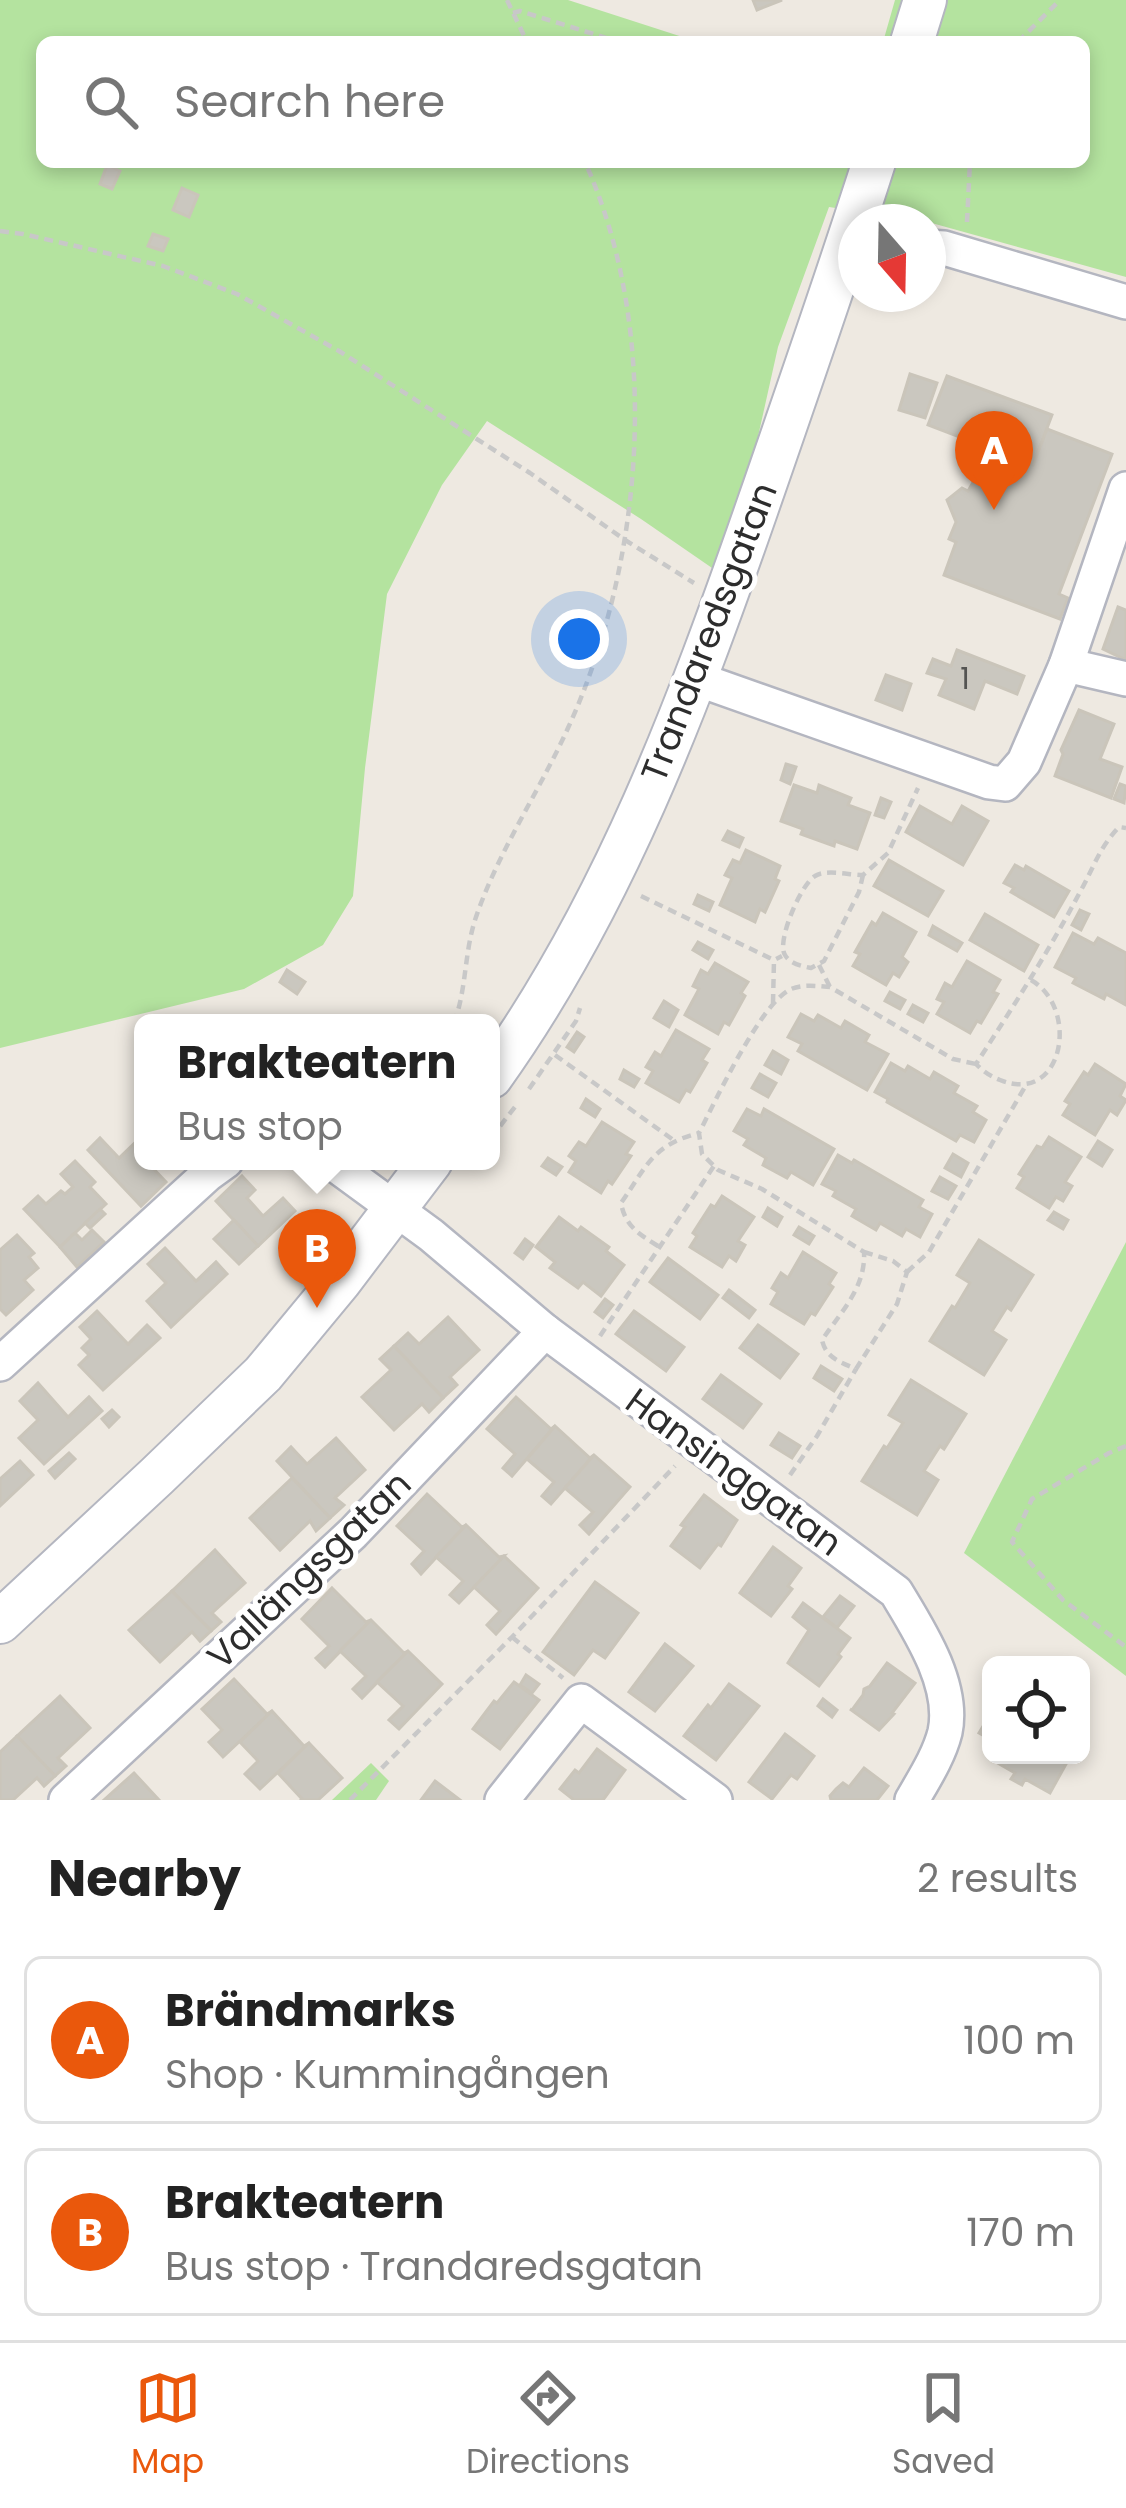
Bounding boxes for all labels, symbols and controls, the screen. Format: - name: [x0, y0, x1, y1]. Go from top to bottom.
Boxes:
- search box: [36, 36, 1090, 168]
- icon: search: [78, 69, 144, 135]
- text: Search here: [174, 70, 445, 133]
- north arrow: [838, 204, 946, 312]
- pin: A: [955, 411, 1033, 510]
- street label: Trandaredsgatan: [628, 475, 790, 789]
- your location: [549, 609, 609, 669]
- house number: 1: [960, 657, 970, 700]
- popup: [134, 1014, 500, 1170]
- text: Brakteatern: [177, 1031, 457, 1094]
- text: Bus stop: [177, 1099, 343, 1154]
- pin: B: [278, 1209, 356, 1308]
- street label: Hansinggatan: [615, 1376, 853, 1568]
- street label: Vallängsgatan: [196, 1459, 422, 1681]
- map controls: [982, 1656, 1090, 1764]
- button: locate: [982, 1656, 1090, 1764]
- text: Nearby: [48, 1842, 241, 1914]
- text: 2 results: [917, 1851, 1078, 1906]
- text: Brändmarks: [165, 1979, 456, 2042]
- text: A: [76, 2013, 104, 2068]
- text: 100 m: [963, 2013, 1075, 2068]
- text: Shop · Kummingången: [165, 2047, 610, 2102]
- text: Brakteatern: [165, 2171, 444, 2234]
- text: B: [77, 2205, 103, 2260]
- text: 170 m: [966, 2205, 1075, 2260]
- text: Bus stop · Trandaredsgatan: [165, 2239, 703, 2294]
- tab: Map: [131, 2365, 204, 2487]
- tab: Directions: [466, 2365, 630, 2487]
- tab: Saved: [892, 2365, 995, 2487]

